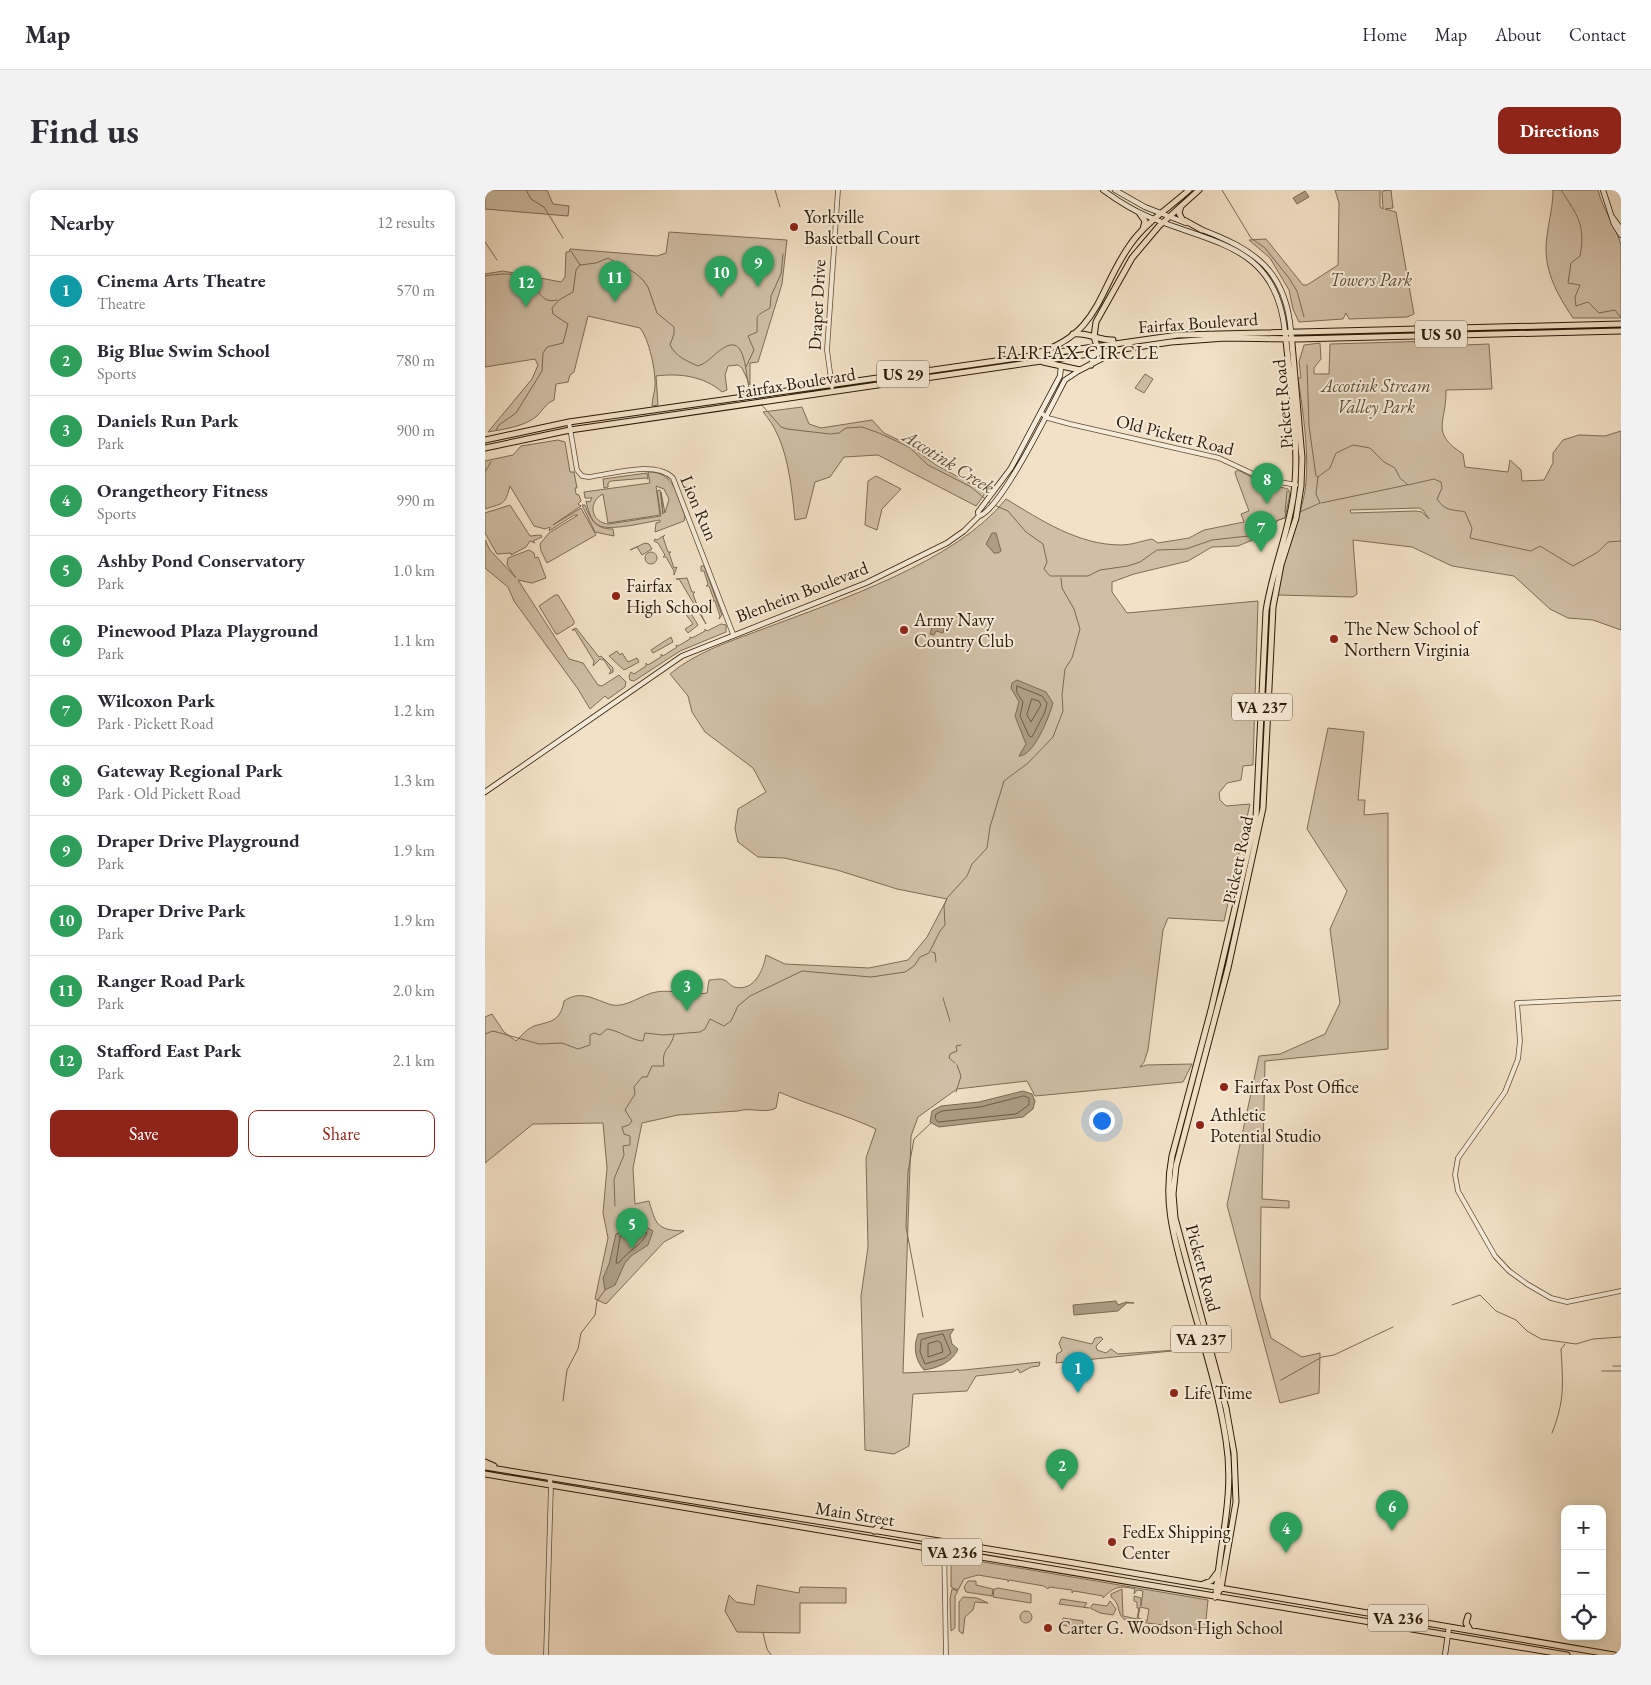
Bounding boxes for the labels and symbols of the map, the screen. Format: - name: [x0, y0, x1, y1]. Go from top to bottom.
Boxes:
- place label: Yorkville Basketball Court: [804, 205, 920, 249]
- marker: Yorkville Basketball Court: [788, 221, 800, 233]
- pin: 9: [742, 246, 774, 287]
- pin: 10: [705, 256, 737, 297]
- street label: Draper Drive: [803, 259, 830, 351]
- pin: 11: [599, 261, 631, 302]
- pin: 12: [510, 266, 542, 307]
- park label: Towers Park: [1330, 268, 1412, 291]
- street label: Fairfax Boulevard: [1137, 307, 1260, 338]
- road number: US 50: [1415, 320, 1467, 348]
- district label: FAIRFAX CIRCLE: [997, 340, 1159, 365]
- street label: Pickett Road: [1267, 357, 1298, 450]
- road number: US 29: [877, 360, 929, 388]
- street label: Fairfax Boulevard: [735, 362, 858, 403]
- park label: Accotink Stream Valley Park: [1319, 374, 1431, 419]
- street label: Old Pickett Road: [1114, 409, 1237, 460]
- water label: Accotink Creek: [896, 422, 1000, 500]
- pin: 8: [1251, 463, 1283, 504]
- street label: Lion Run: [675, 472, 724, 544]
- pin: 7: [1245, 511, 1277, 552]
- street label: Blenheim Boulevard: [732, 555, 872, 627]
- place label: Fairfax High School: [626, 574, 713, 618]
- marker: Fairfax High School: [610, 590, 622, 602]
- place label: Army Navy Country Club: [913, 608, 1014, 652]
- place label: The New School of Northern Virginia: [1344, 617, 1481, 661]
- marker: Army Navy Country Club: [898, 624, 910, 636]
- marker: The New School of Northern Virginia: [1328, 633, 1340, 645]
- road number: VA 237: [1232, 694, 1292, 720]
- street label: Pickett Road: [1217, 813, 1258, 906]
- pin: 3: [671, 970, 703, 1011]
- place label: Fairfax Post Office: [1234, 1075, 1359, 1098]
- marker: Fairfax Post Office: [1218, 1081, 1230, 1093]
- place label: Athletic Potential Studio: [1209, 1103, 1321, 1147]
- your location: [1089, 1108, 1115, 1134]
- marker: Athletic Potential Studio: [1194, 1119, 1206, 1131]
- pin: 5: [616, 1208, 648, 1249]
- street label: Pickett Road: [1181, 1222, 1226, 1315]
- road number: VA 237: [1171, 1326, 1231, 1352]
- pin: 1: [1062, 1352, 1094, 1393]
- place label: Life Time: [1184, 1381, 1252, 1404]
- marker: Life Time: [1168, 1387, 1180, 1399]
- pin: 2: [1046, 1449, 1078, 1490]
- pin: 6: [1376, 1490, 1408, 1531]
- street label: Main Street: [814, 1496, 897, 1531]
- pin: 4: [1270, 1512, 1302, 1553]
- place label: FedEx Shipping Center: [1122, 1520, 1231, 1564]
- marker: FedEx Shipping Center: [1106, 1536, 1118, 1548]
- road number: VA 236: [922, 1538, 982, 1565]
- road number: VA 236: [1368, 1605, 1428, 1632]
- place label: Carter G. Woodson High School: [1058, 1616, 1283, 1639]
- marker: Carter G. Woodson High School: [1042, 1622, 1054, 1634]

